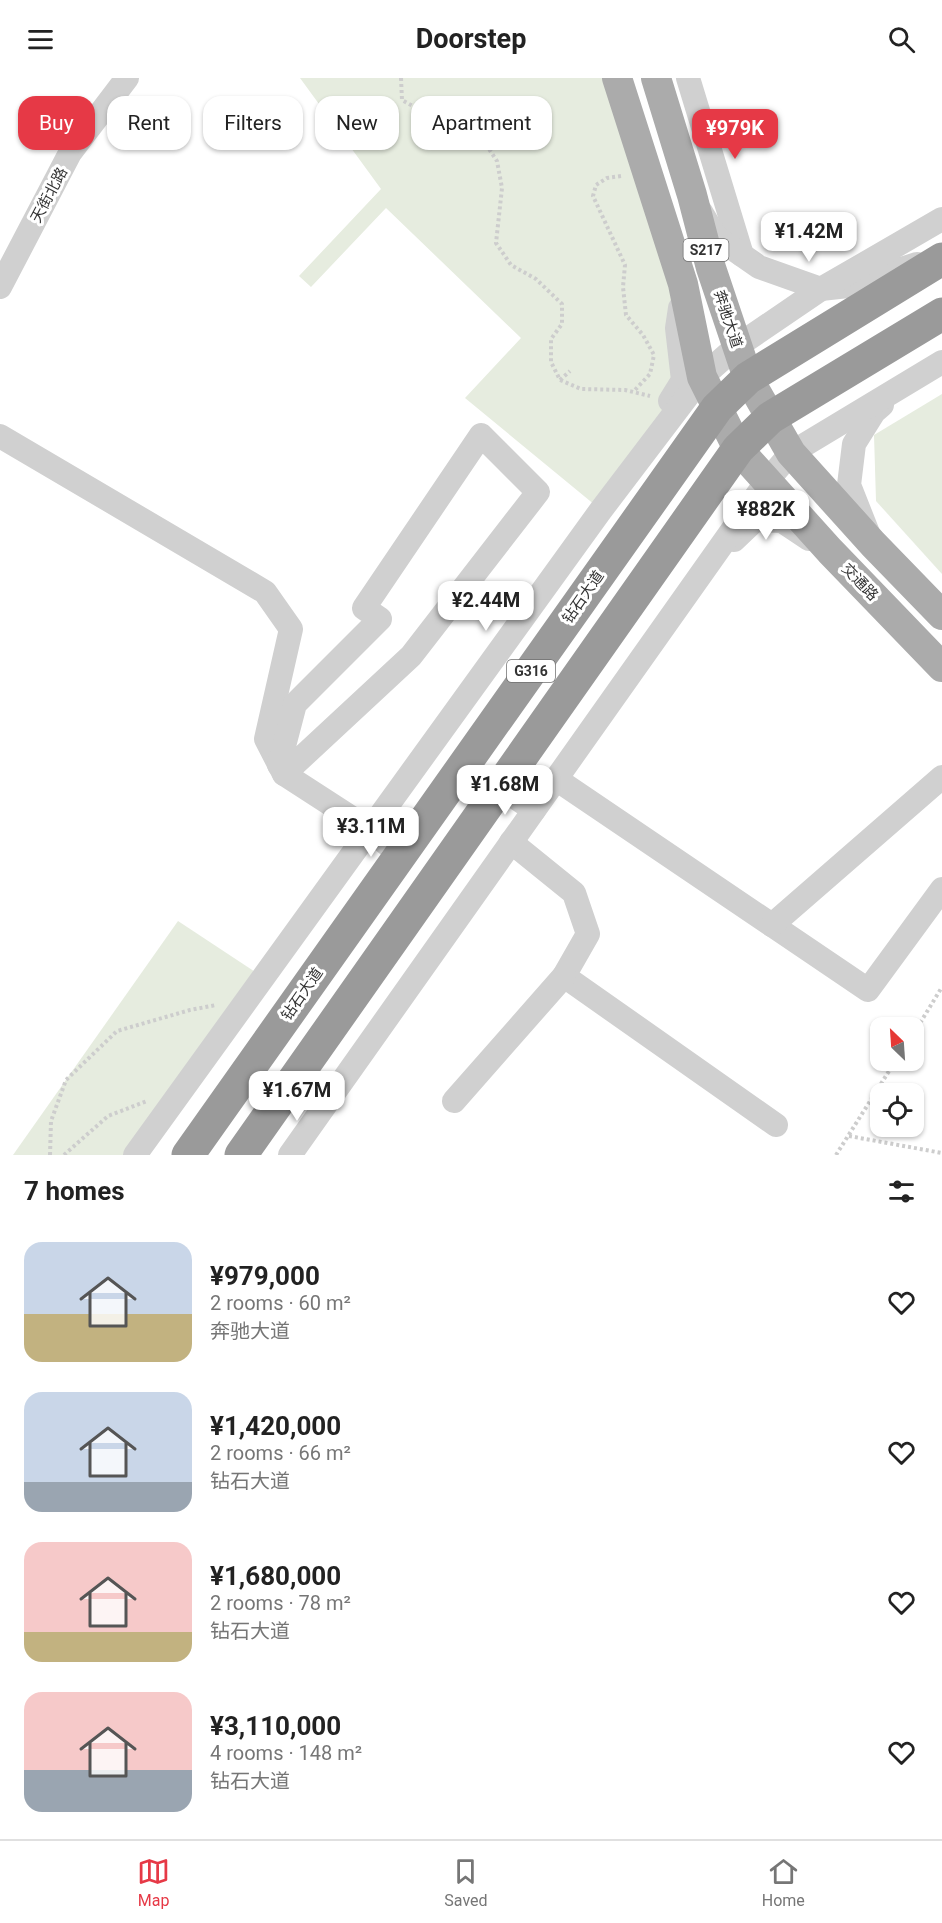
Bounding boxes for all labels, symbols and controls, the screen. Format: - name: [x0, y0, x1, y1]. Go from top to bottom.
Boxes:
- icon: menu: [24, 23, 57, 56]
- text: Doorstep: [416, 23, 526, 55]
- icon: search: [885, 23, 918, 56]
- chip: Buy: [18, 96, 95, 150]
- chip: Rent: [107, 96, 191, 150]
- chip: Filters: [203, 96, 303, 150]
- chip: New: [315, 96, 399, 150]
- chip: Apartment: [411, 96, 552, 150]
- pin: ¥979K: [693, 109, 777, 160]
- text: ¥979K: [706, 116, 764, 140]
- street label: 天街北路: [27, 164, 71, 226]
- pin: ¥1.42M: [760, 212, 858, 263]
- text: ¥1.42M: [775, 219, 843, 243]
- road number: S217: [684, 239, 728, 261]
- street label: 奔驰大道: [710, 288, 746, 350]
- pin: ¥882K: [724, 490, 808, 541]
- text: ¥882K: [737, 497, 795, 521]
- street label: 交通路: [838, 560, 882, 604]
- street label: 钻石大道: [558, 567, 608, 627]
- pin: ¥2.44M: [437, 581, 535, 632]
- text: ¥2.44M: [452, 588, 520, 612]
- road number: G316: [507, 660, 555, 682]
- pin: ¥1.68M: [456, 765, 554, 816]
- text: ¥1.68M: [471, 772, 539, 796]
- pin: ¥3.11M: [322, 807, 420, 858]
- text: ¥3.11M: [337, 814, 405, 838]
- street label: 钻石大道: [277, 964, 327, 1024]
- north arrow: [870, 1017, 924, 1071]
- map controls: [870, 1017, 924, 1137]
- pin: ¥1.67M: [248, 1071, 346, 1122]
- text: ¥1.67M: [263, 1078, 331, 1102]
- button: locate: [870, 1083, 924, 1137]
- icon: filters: [885, 1175, 918, 1208]
- text: 7 homes: [24, 1176, 125, 1206]
- text: ¥979,000: [210, 1261, 320, 1291]
- icon: home: [72, 1266, 144, 1338]
- icon: heart: [885, 1286, 918, 1319]
- text: 2 rooms · 60 m²: [210, 1291, 351, 1315]
- text: 奔驰大道: [210, 1319, 290, 1343]
- text: ¥1,420,000: [210, 1411, 341, 1441]
- icon: home: [72, 1416, 144, 1488]
- icon: heart: [885, 1436, 918, 1469]
- text: 2 rooms · 66 m²: [210, 1441, 351, 1465]
- text: 钻石大道: [210, 1469, 290, 1493]
- text: ¥1,680,000: [210, 1561, 341, 1591]
- icon: home: [72, 1566, 144, 1638]
- icon: heart: [885, 1586, 918, 1619]
- text: 2 rooms · 78 m²: [210, 1591, 351, 1615]
- text: 钻石大道: [210, 1619, 290, 1643]
- text: ¥3,110,000: [210, 1711, 341, 1741]
- icon: home: [72, 1716, 144, 1788]
- icon: heart: [885, 1736, 918, 1769]
- text: 4 rooms · 148 m²: [210, 1741, 362, 1765]
- text: 钻石大道: [210, 1769, 290, 1793]
- tab: Map: [137, 1855, 170, 1910]
- tab: Saved: [444, 1855, 488, 1910]
- tab: Home: [762, 1855, 805, 1910]

